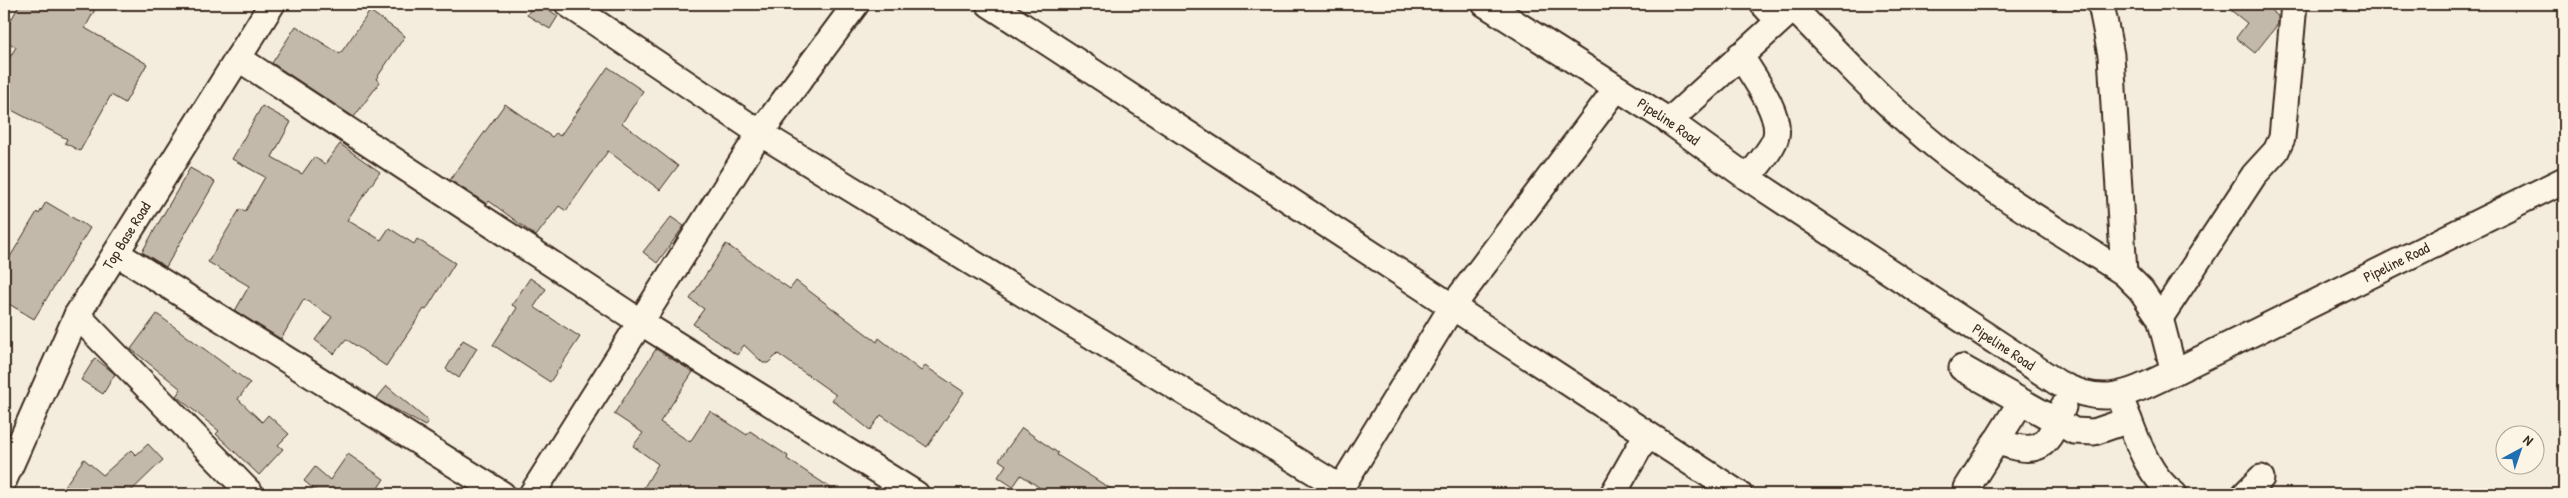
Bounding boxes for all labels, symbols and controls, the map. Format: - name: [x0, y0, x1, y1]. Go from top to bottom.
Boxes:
- street label: Pipeline Road: [1634, 93, 1704, 150]
- street label: Top Base Road: [97, 197, 156, 273]
- street label: Pipeline Road: [2360, 237, 2433, 287]
- street label: Pipeline Road: [1968, 318, 2040, 375]
- north arrow: [2496, 426, 2546, 476]
- text: N: [2520, 430, 2538, 450]

